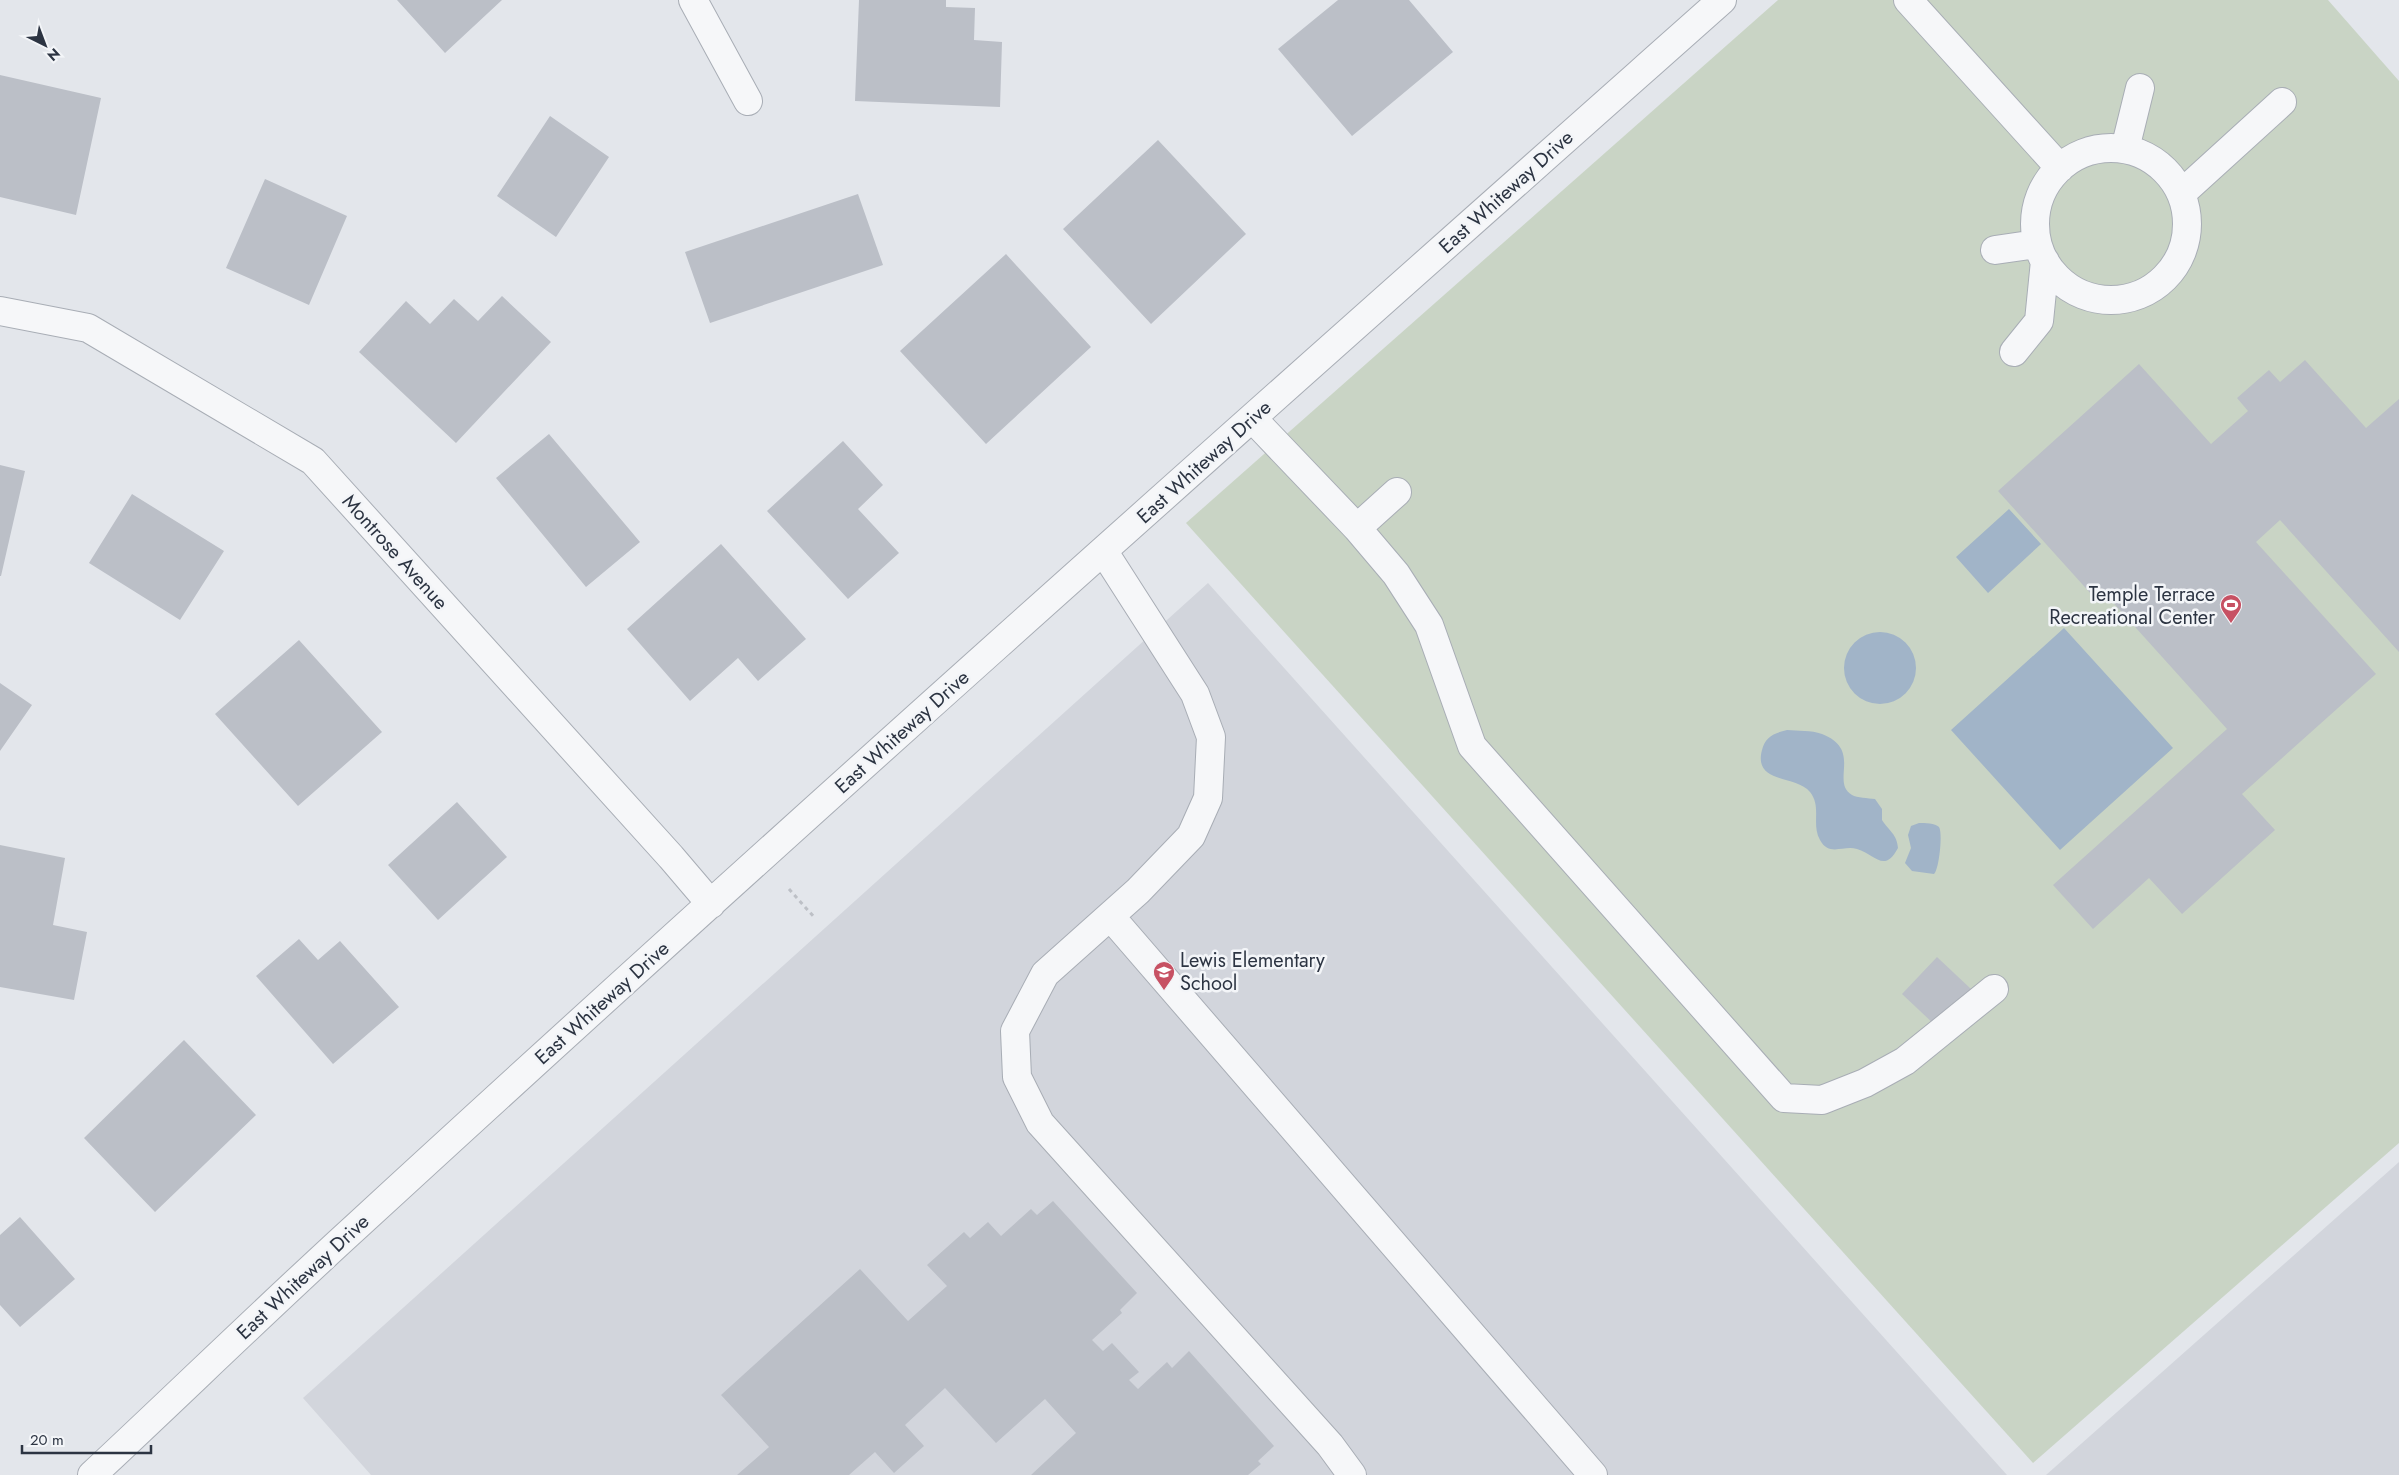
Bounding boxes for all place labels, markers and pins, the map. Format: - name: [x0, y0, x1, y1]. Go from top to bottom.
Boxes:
- place label: Temple Terrace Recreational Center: [2049, 580, 2215, 632]
- sports icon: Temple Terrace Recreational Center: [2219, 593, 2243, 624]
- place label: Lewis Elementary School: [1180, 946, 1325, 998]
- school or university icon: Lewis Elementary School: [1152, 960, 1176, 991]

